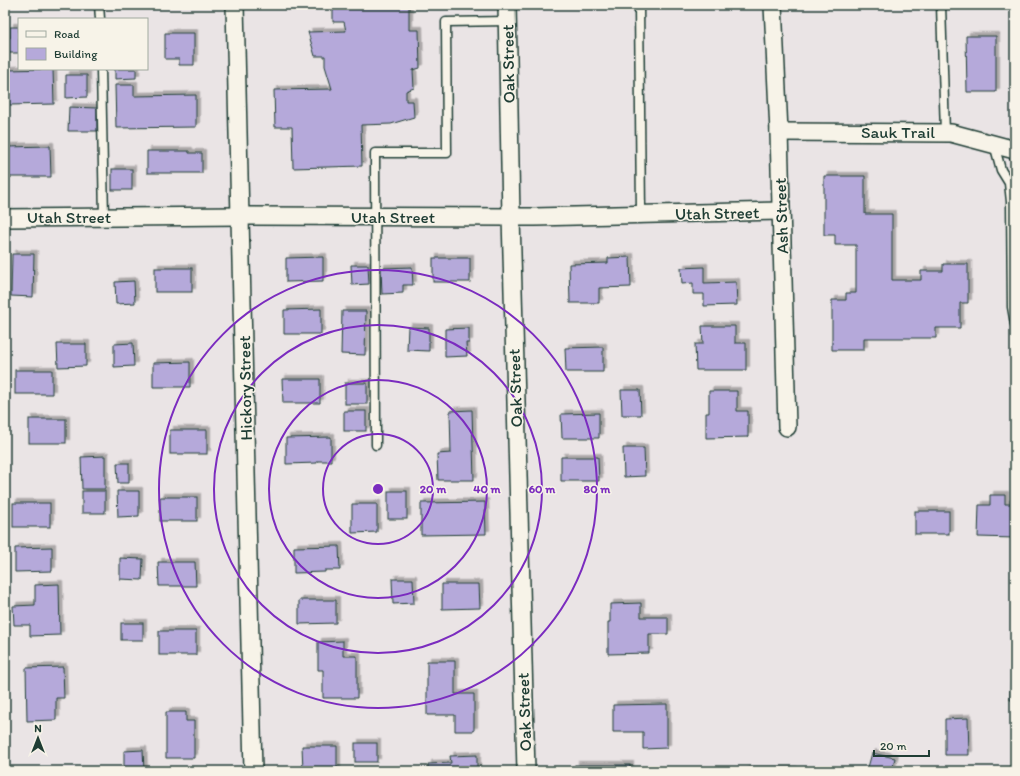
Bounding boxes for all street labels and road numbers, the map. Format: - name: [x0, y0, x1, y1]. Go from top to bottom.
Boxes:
- street label: Oak Street: [497, 24, 519, 104]
- street label: Sauk Trail: [861, 122, 935, 142]
- street label: Ash Street: [770, 177, 792, 254]
- street label: Utah Street: [675, 202, 760, 224]
- street label: Utah Street: [27, 207, 112, 227]
- street label: Utah Street: [351, 207, 436, 227]
- street label: Hickory Street: [234, 335, 256, 441]
- street label: Oak Street: [504, 348, 526, 428]
- street label: Oak Street: [513, 672, 535, 752]

